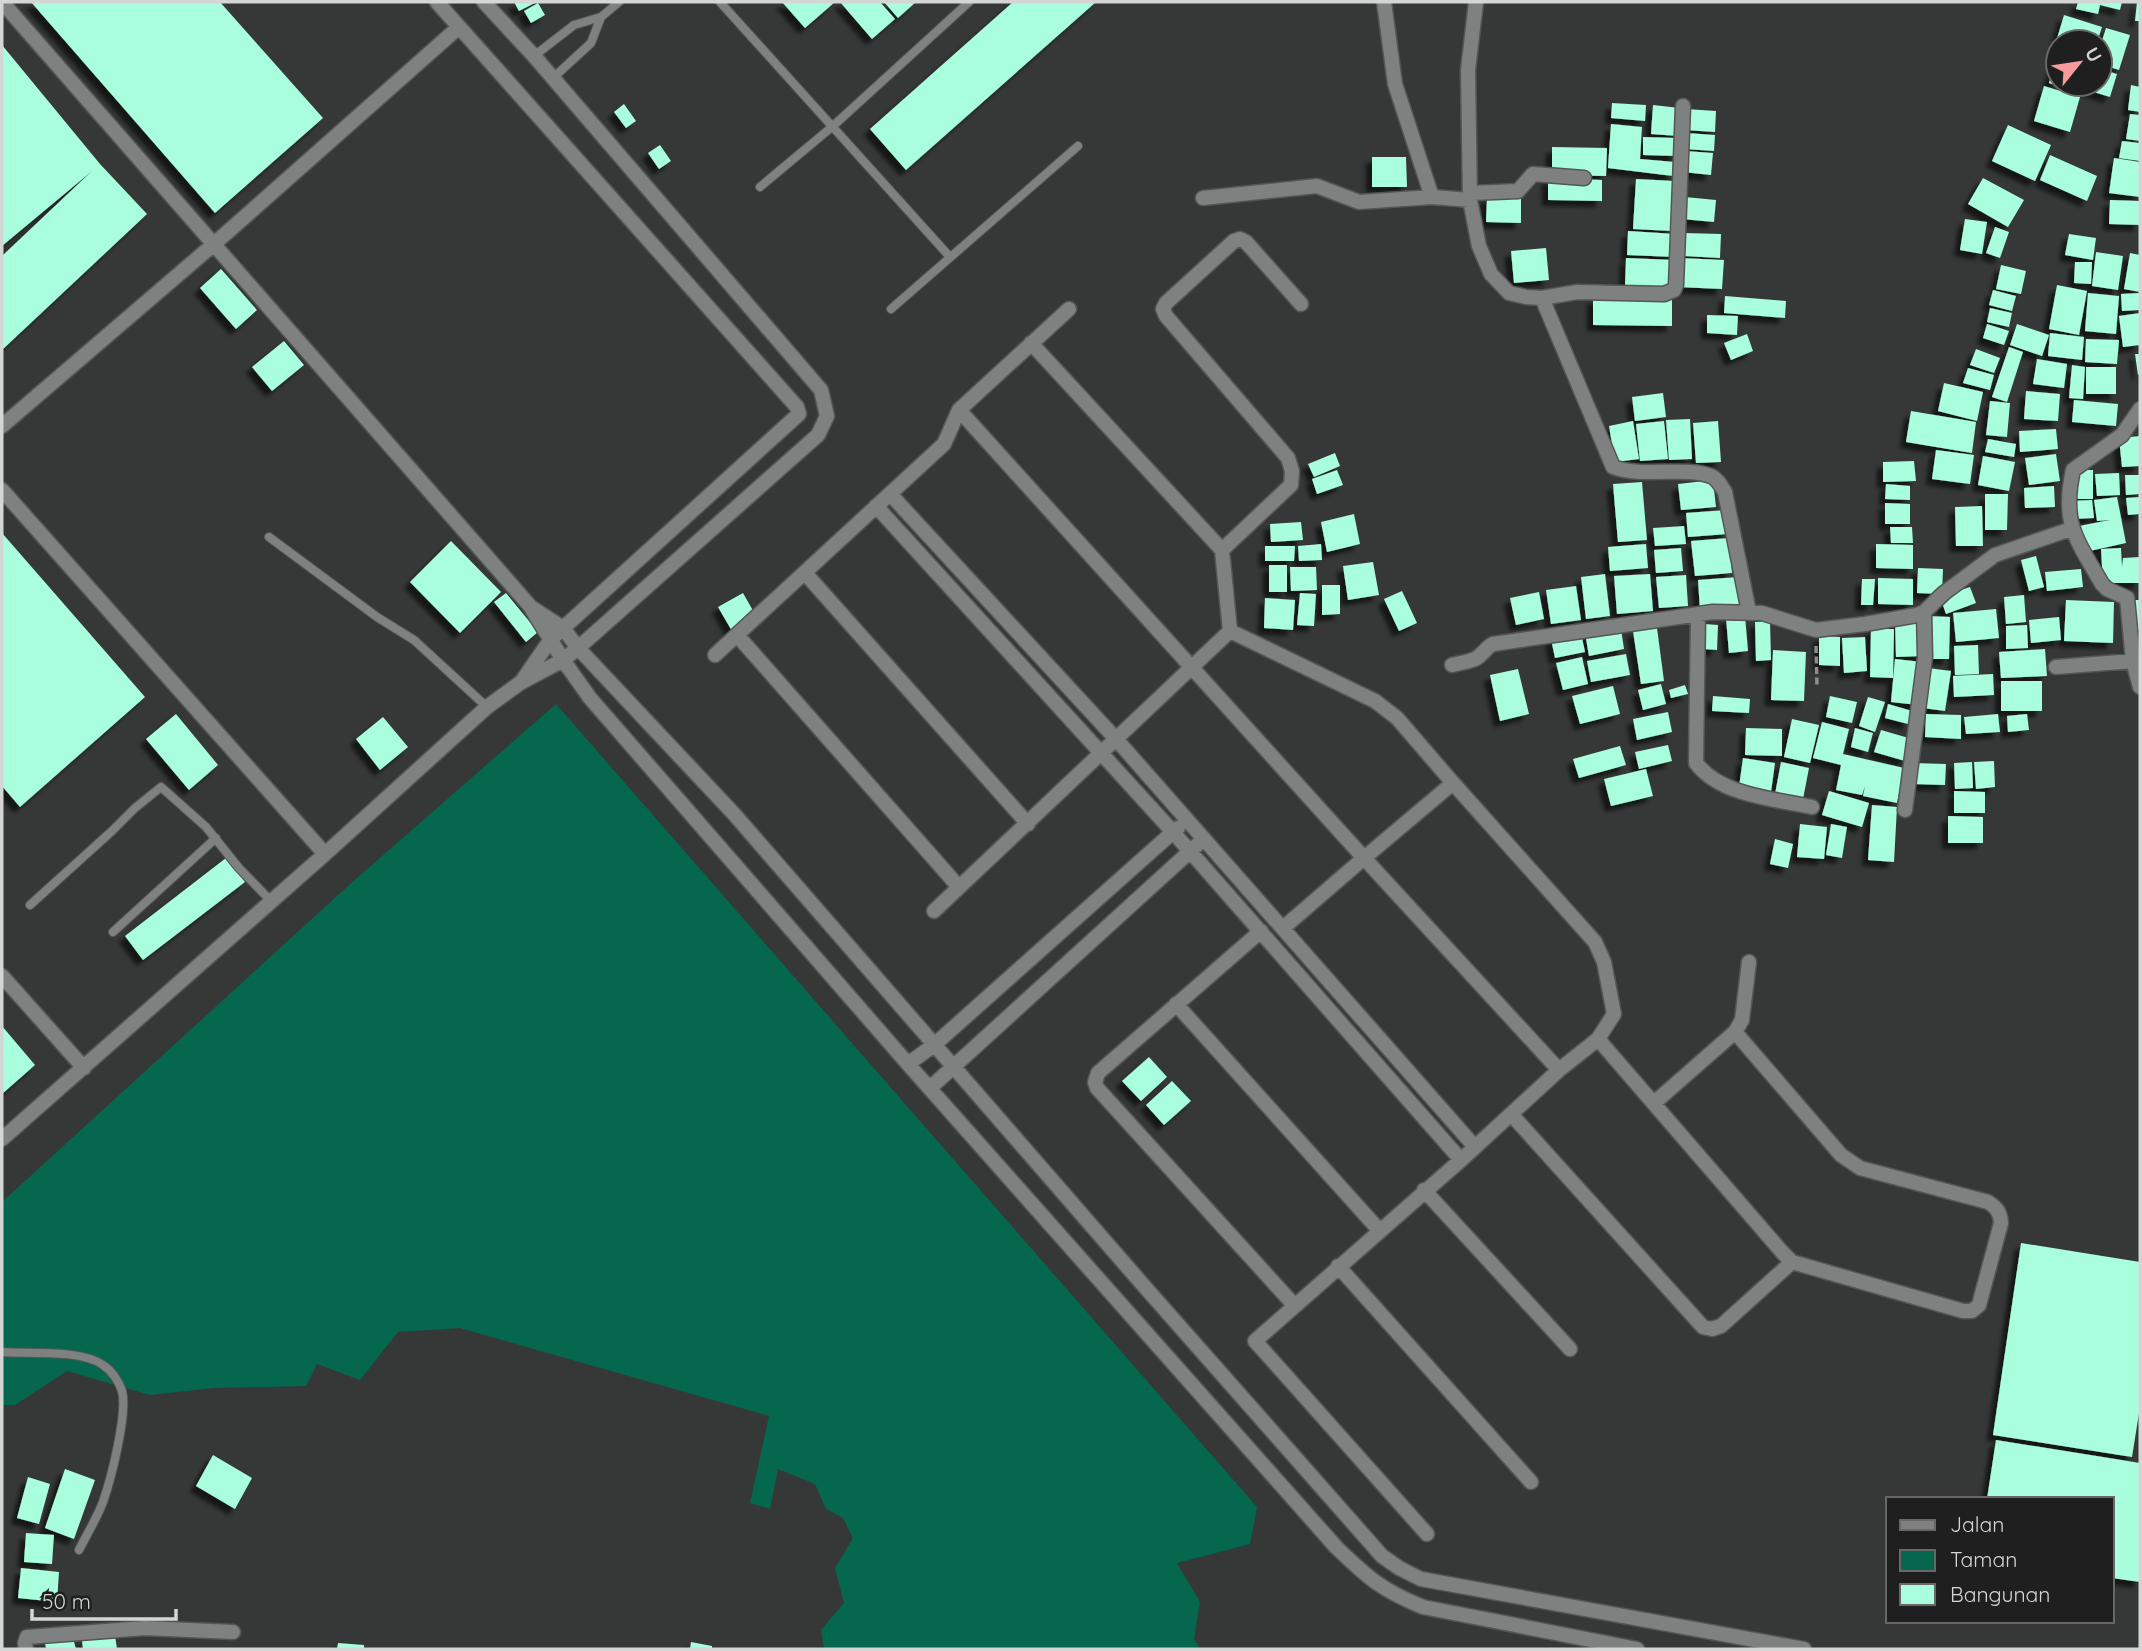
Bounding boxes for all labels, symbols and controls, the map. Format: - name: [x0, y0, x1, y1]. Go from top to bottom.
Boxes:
- north arrow: [2044, 28, 2114, 98]
- text: U: [2080, 43, 2107, 66]
- legend: [1886, 1497, 2114, 1623]
- text: Jalan: [1950, 1511, 2004, 1537]
- text: Taman: [1950, 1546, 2017, 1572]
- scale bar: [32, 1578, 175, 1622]
- text: Bangunan: [1950, 1581, 2050, 1607]
- text: 50 m: [42, 1588, 91, 1614]

